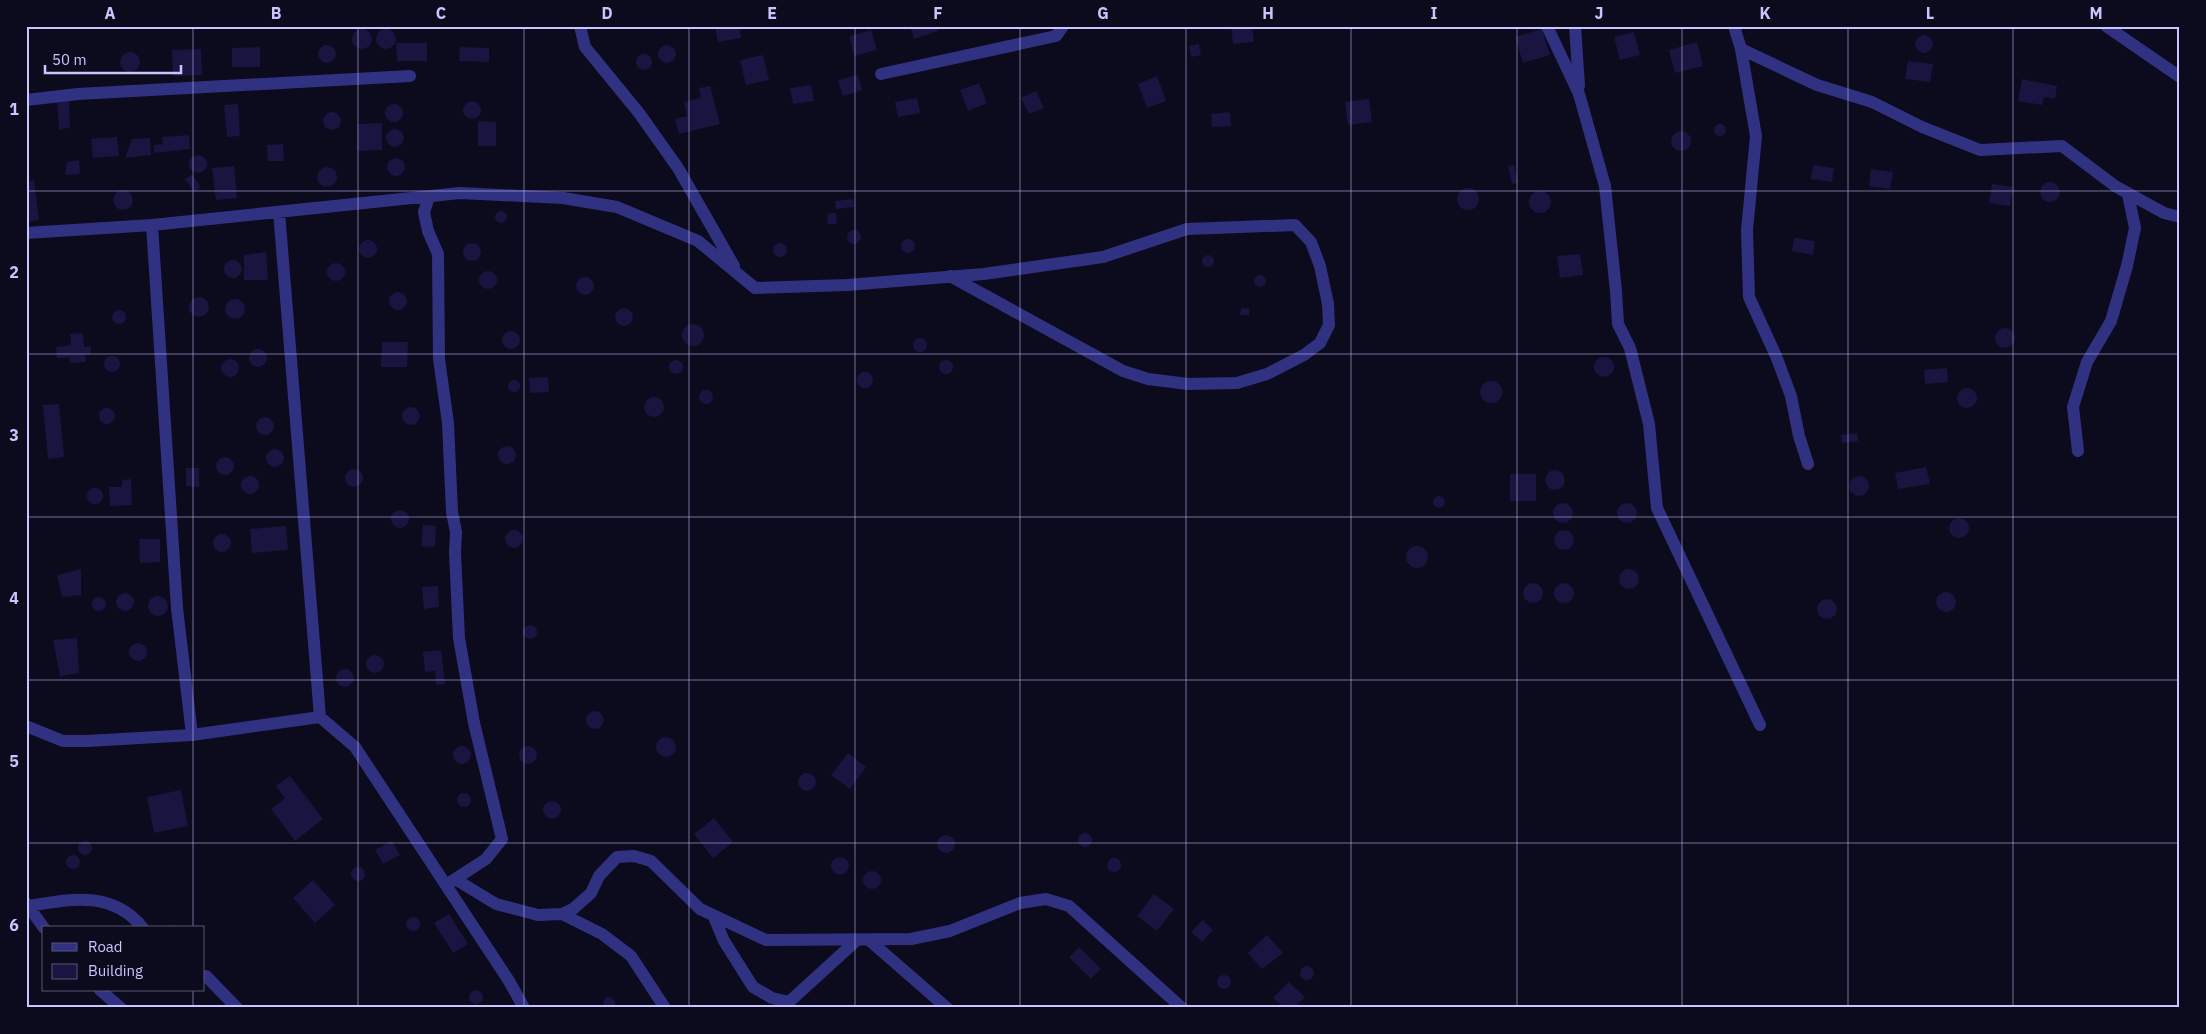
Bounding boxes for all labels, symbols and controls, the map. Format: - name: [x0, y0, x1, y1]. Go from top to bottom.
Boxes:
- text: A: [105, 3, 116, 23]
- text: B: [271, 3, 282, 23]
- text: C: [436, 3, 446, 23]
- text: D: [601, 3, 613, 23]
- text: E: [767, 3, 777, 23]
- text: F: [933, 3, 943, 23]
- text: G: [1097, 3, 1109, 23]
- text: H: [1262, 3, 1274, 23]
- text: I: [1431, 3, 1438, 23]
- text: J: [1595, 3, 1603, 23]
- text: K: [1759, 3, 1771, 23]
- text: L: [1926, 3, 1934, 23]
- text: M: [2089, 3, 2103, 23]
- scale bar: [45, 42, 181, 74]
- text: 50 m: [52, 50, 87, 69]
- text: 1: [9, 99, 19, 119]
- text: 2: [9, 262, 19, 282]
- text: 3: [9, 425, 19, 445]
- text: 4: [9, 588, 19, 608]
- text: 5: [9, 751, 19, 771]
- text: 6: [9, 915, 19, 935]
- legend: [42, 926, 205, 992]
- text: Road: [88, 937, 123, 956]
- text: Building: [88, 961, 143, 980]

